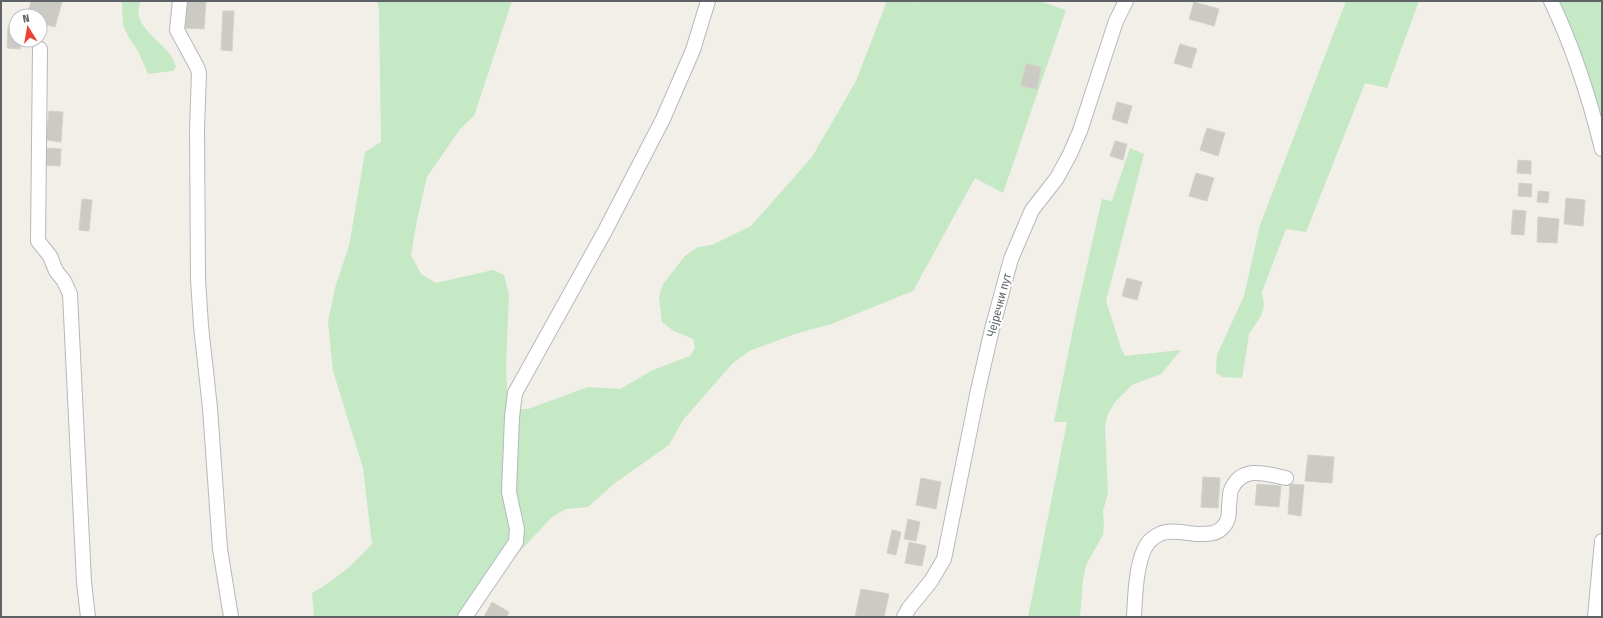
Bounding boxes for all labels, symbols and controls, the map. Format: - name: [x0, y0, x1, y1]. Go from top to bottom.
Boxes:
- north arrow: [8, 8, 48, 48]
- text: N: [22, 12, 31, 26]
- street label: Чејречки пут: [984, 272, 1014, 338]

